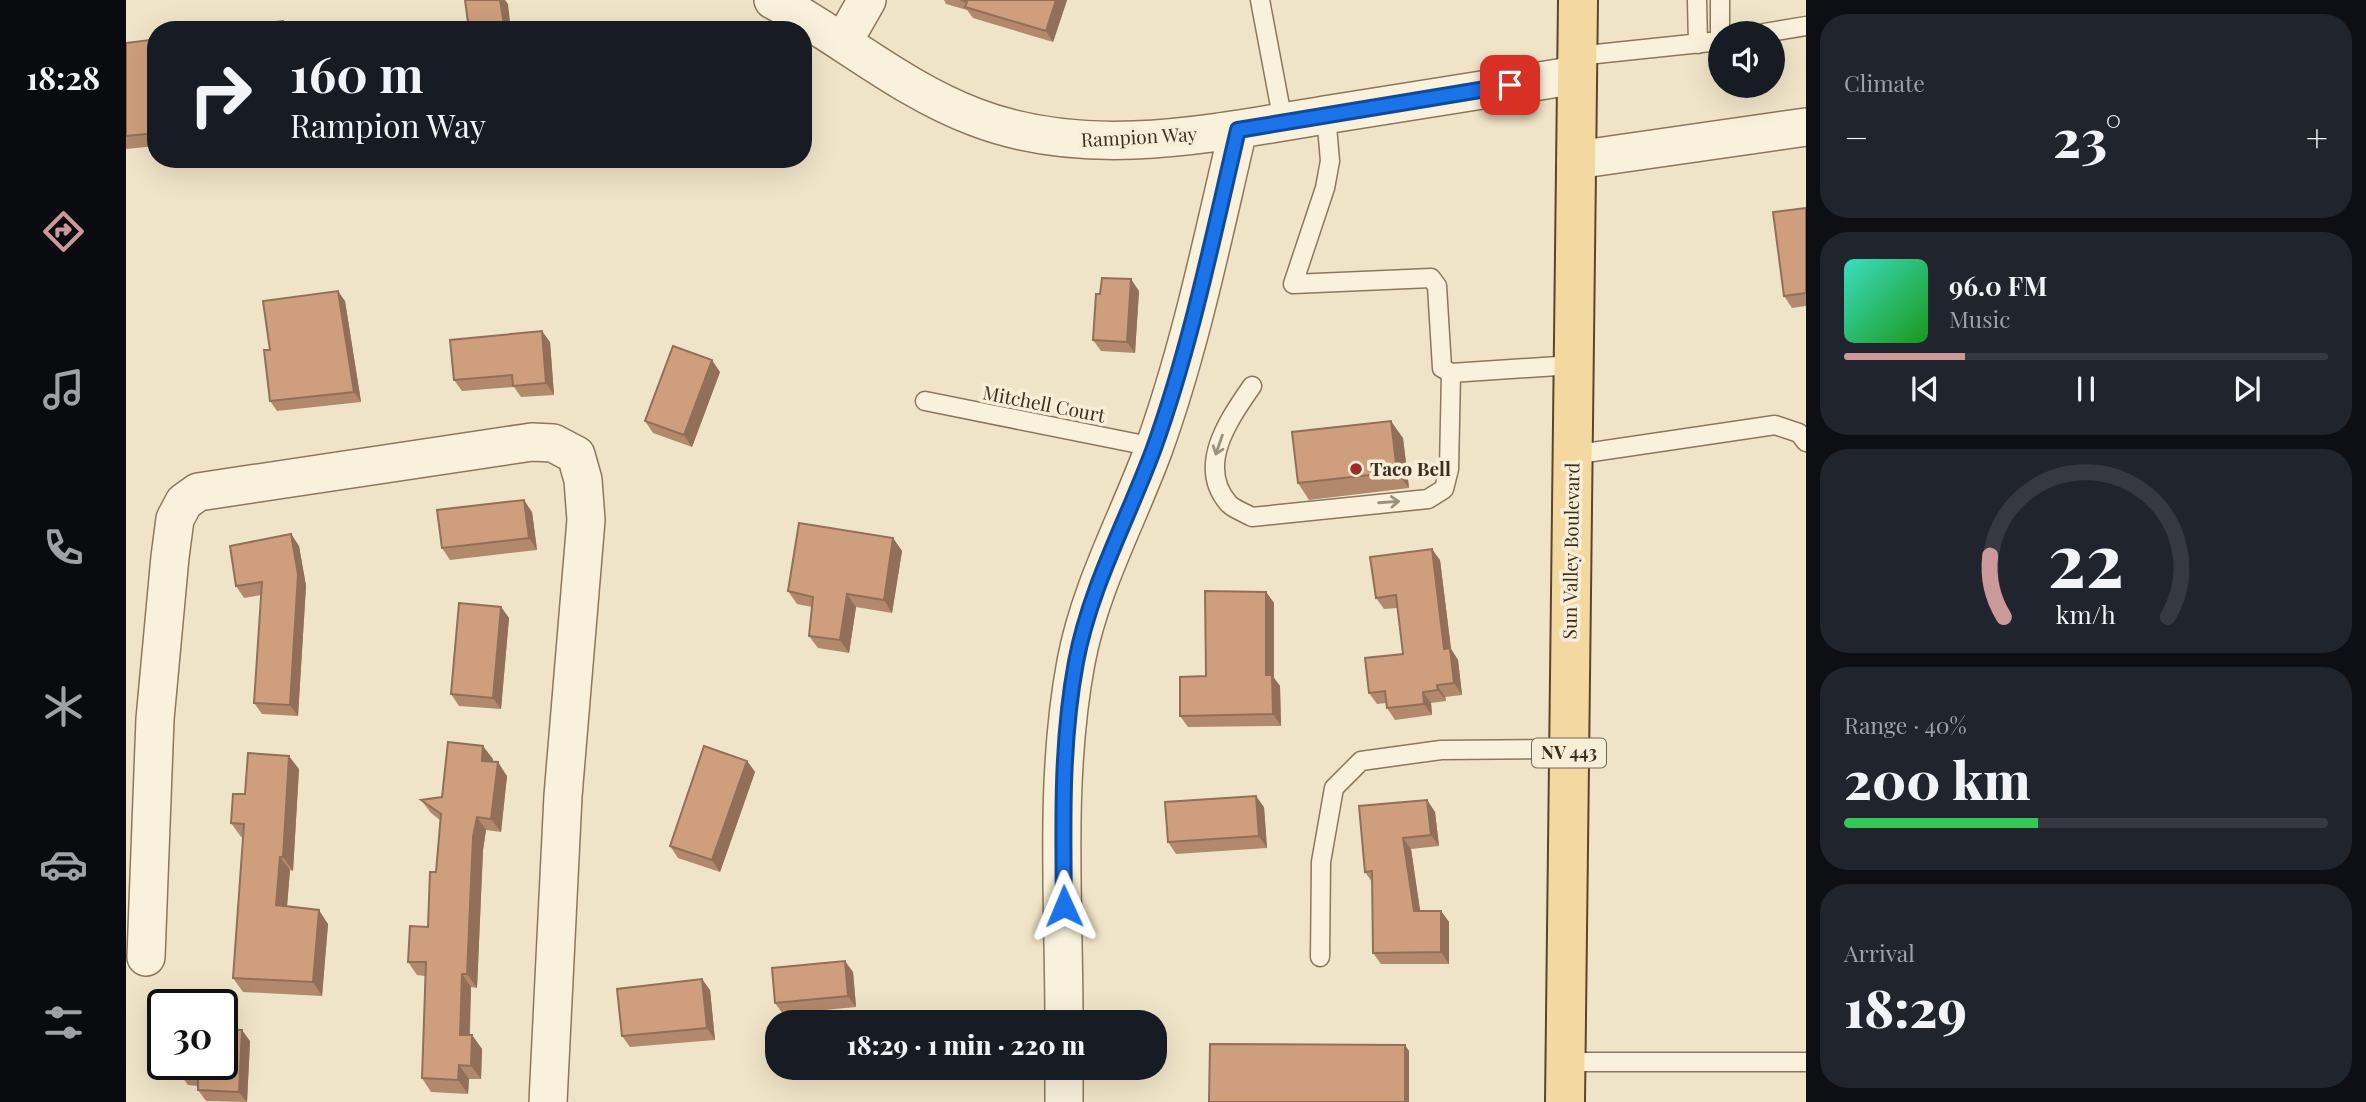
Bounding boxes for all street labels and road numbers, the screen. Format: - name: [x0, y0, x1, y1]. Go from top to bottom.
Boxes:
- street label: Rampion Way: [1080, 120, 1198, 152]
- street label: Mitchell Court: [981, 378, 1108, 428]
- street label: Sun Valley Boulevard: [1555, 462, 1585, 640]
- road number: NV 443: [1532, 738, 1606, 768]

